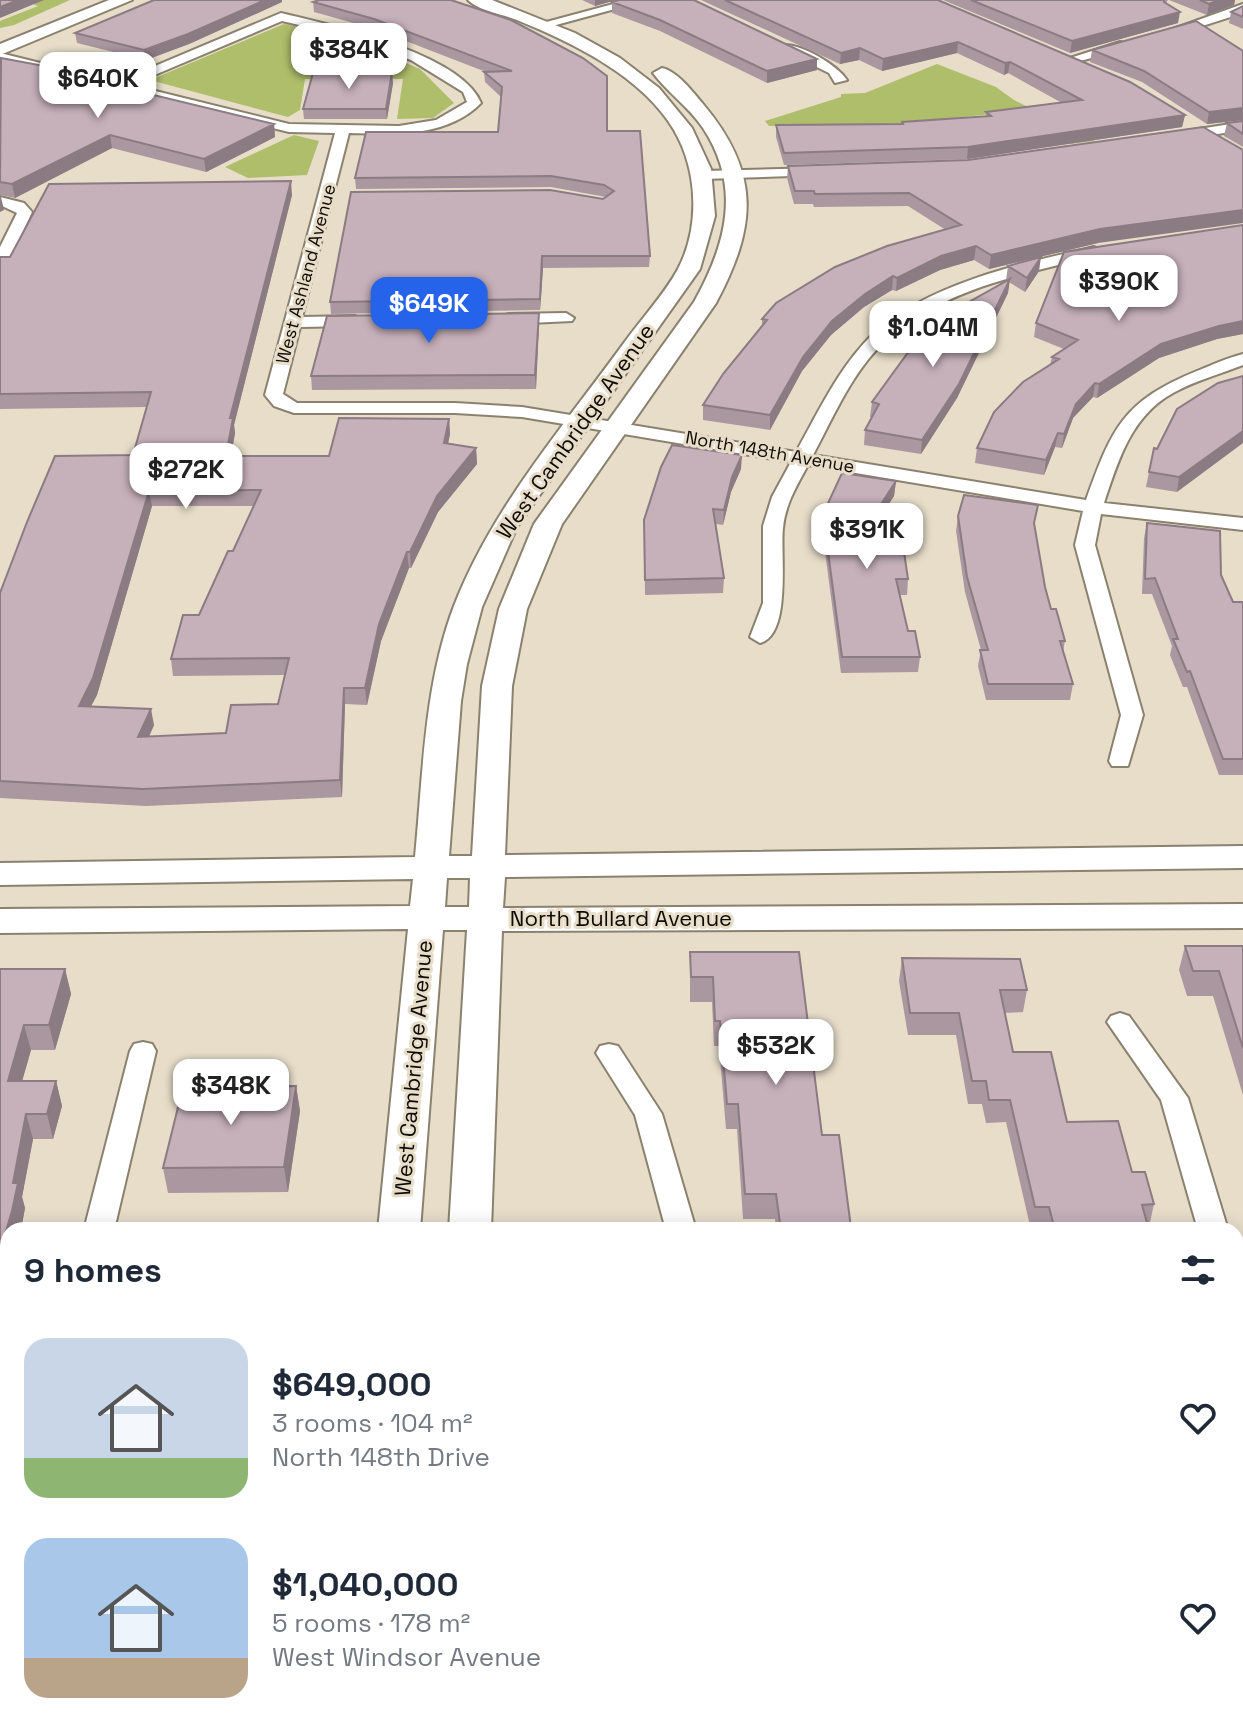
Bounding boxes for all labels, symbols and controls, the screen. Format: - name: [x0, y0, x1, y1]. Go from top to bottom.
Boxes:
- pin: $384K: [293, 23, 405, 91]
- text: $384K: [309, 32, 389, 66]
- pin: $640K: [42, 52, 154, 120]
- text: $640K: [57, 61, 139, 95]
- street label: West Ashland Avenue: [270, 181, 341, 366]
- pin: $390K: [1063, 255, 1175, 323]
- text: $390K: [1079, 264, 1159, 298]
- pin: $649K: [373, 277, 485, 345]
- text: $649K: [389, 286, 469, 320]
- pin: $1.04M: [868, 301, 998, 369]
- text: $1.04M: [887, 310, 979, 344]
- street label: West Cambridge Avenue: [490, 318, 660, 544]
- street label: North 148th Avenue: [684, 425, 856, 478]
- pin: $272K: [130, 443, 242, 511]
- text: $272K: [148, 452, 224, 486]
- pin: $391K: [811, 503, 923, 571]
- text: $391K: [829, 512, 905, 546]
- street label: North Bullard Avenue: [510, 904, 732, 932]
- street label: West Cambridge Avenue: [388, 939, 438, 1197]
- pin: $532K: [720, 1019, 832, 1087]
- text: $532K: [737, 1028, 815, 1062]
- pin: $348K: [175, 1059, 287, 1127]
- text: $348K: [191, 1068, 271, 1102]
- icon: filters: [1176, 1248, 1220, 1292]
- text: 9 homes: [24, 1249, 162, 1292]
- text: $649,000: [272, 1363, 432, 1406]
- icon: home: [88, 1370, 184, 1466]
- icon: heart: [1176, 1396, 1220, 1440]
- text: 3 rooms · 104 m²: [272, 1406, 473, 1440]
- text: North 148th Drive: [272, 1440, 490, 1474]
- text: $1,040,000: [272, 1563, 459, 1606]
- icon: home: [88, 1570, 184, 1666]
- icon: heart: [1176, 1596, 1220, 1640]
- text: 5 rooms · 178 m²: [272, 1606, 470, 1640]
- text: West Windsor Avenue: [272, 1640, 541, 1674]

